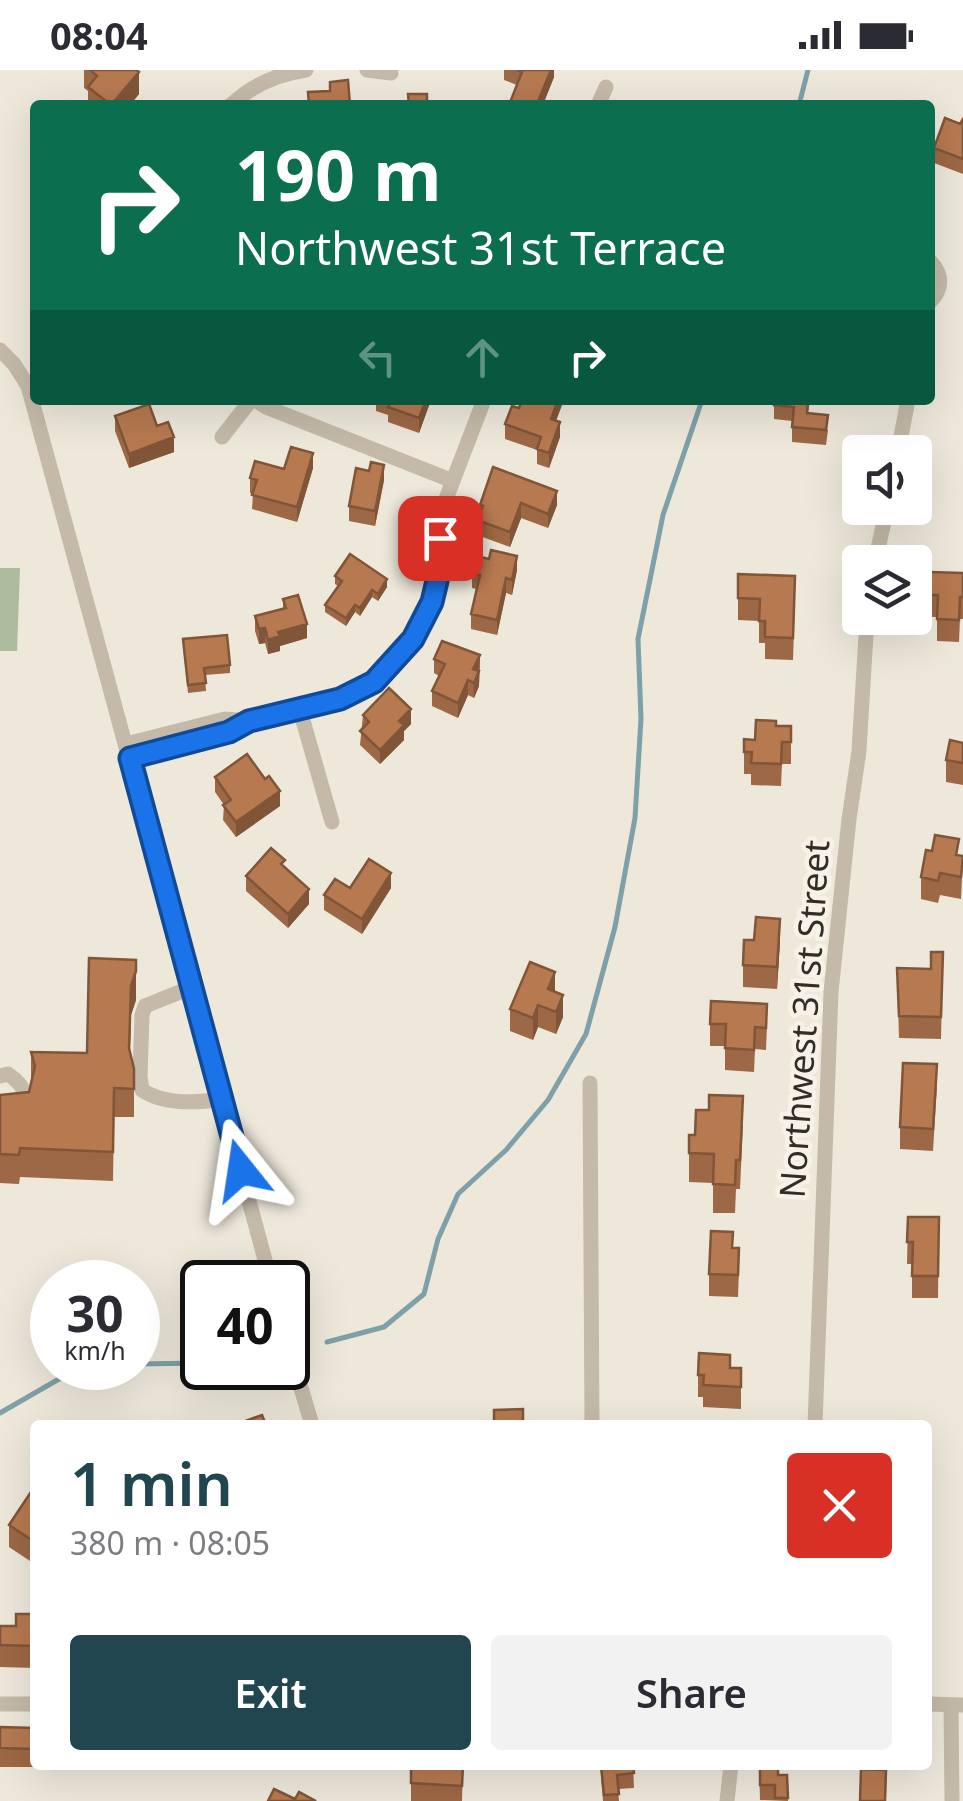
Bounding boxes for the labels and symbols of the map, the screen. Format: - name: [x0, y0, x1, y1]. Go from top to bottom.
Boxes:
- pin: [398, 496, 483, 581]
- street label: Northwest 31st Street: [768, 838, 839, 1199]
- position arrow: [189, 1118, 293, 1222]
- speed limit sign: 40: [180, 1260, 310, 1390]

